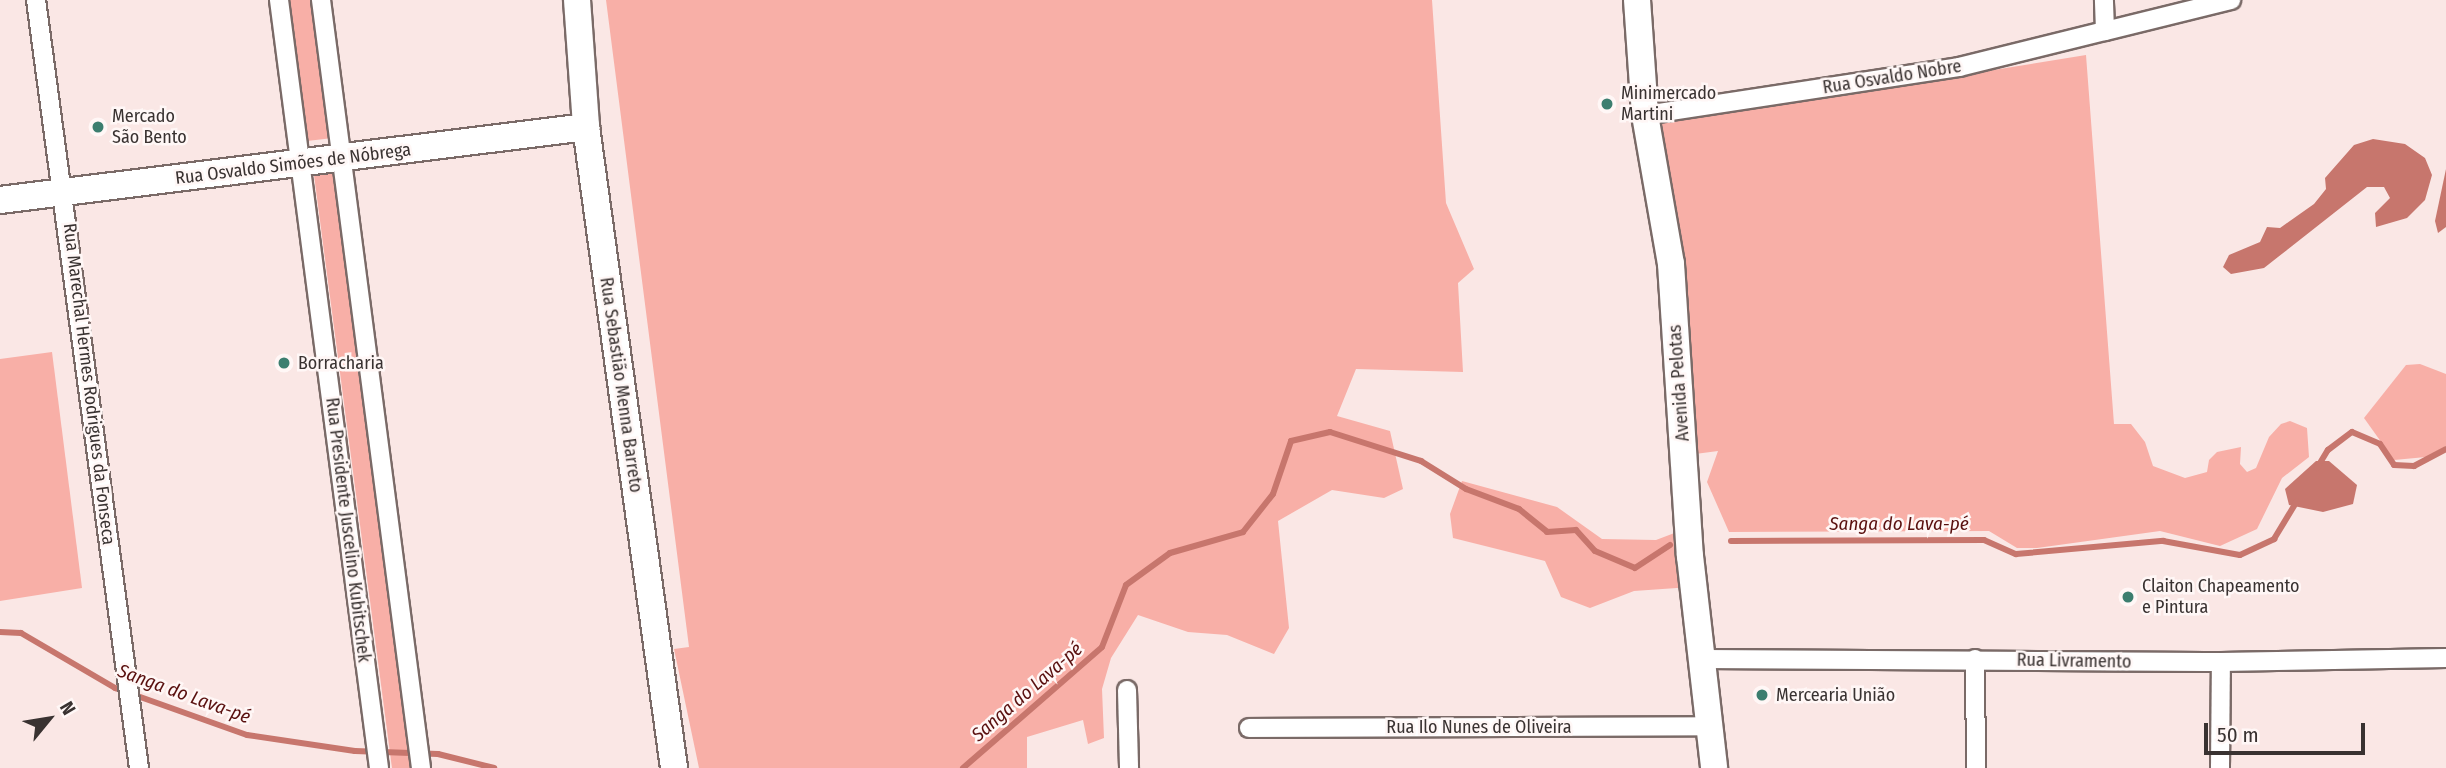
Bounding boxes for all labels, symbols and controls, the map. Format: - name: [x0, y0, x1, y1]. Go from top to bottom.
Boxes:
- street label: Rua Osvaldo Nobre: [1821, 55, 1963, 99]
- place label: Minimercado Martini: [1621, 83, 1716, 126]
- marker: Minimercado Martini: [1599, 96, 1615, 112]
- place label: Mercado São Bento: [112, 106, 187, 148]
- marker: Mercado São Bento: [90, 119, 106, 135]
- street label: Rua Osvaldo Simões de Nóbrega: [174, 139, 412, 189]
- street label: Rua Marechal Hermes Rodrigues da Fonseca: [59, 222, 119, 546]
- street label: Rua Sebastião Menna Barreto: [595, 276, 647, 494]
- street label: Avenida Pelotas: [1664, 324, 1694, 442]
- place label: Borracharia: [298, 352, 384, 374]
- marker: Borracharia: [276, 355, 292, 371]
- street label: Rua Presidente Juscelino Kubitschek: [321, 396, 375, 664]
- water label: Sanga do Lava-pé: [1829, 513, 1969, 535]
- place label: Claiton Chapeamento e Pintura: [2142, 576, 2299, 618]
- marker: Claiton Chapeamento e Pintura: [2120, 589, 2136, 605]
- water label: Sanga do Lava-pé: [967, 638, 1087, 746]
- street label: Rua Livramento: [2016, 649, 2132, 673]
- water label: Sanga do Lava-pé: [115, 659, 253, 729]
- north arrow: [14, 684, 84, 754]
- place label: Mercearia União: [1776, 684, 1895, 706]
- marker: Mercearia União: [1754, 687, 1770, 703]
- text: N: [55, 698, 80, 719]
- scale bar: [2208, 708, 2369, 752]
- street label: Rua Ilo Nunes de Oliveira: [1386, 716, 1572, 738]
- text: 50 m: [2217, 722, 2259, 748]

